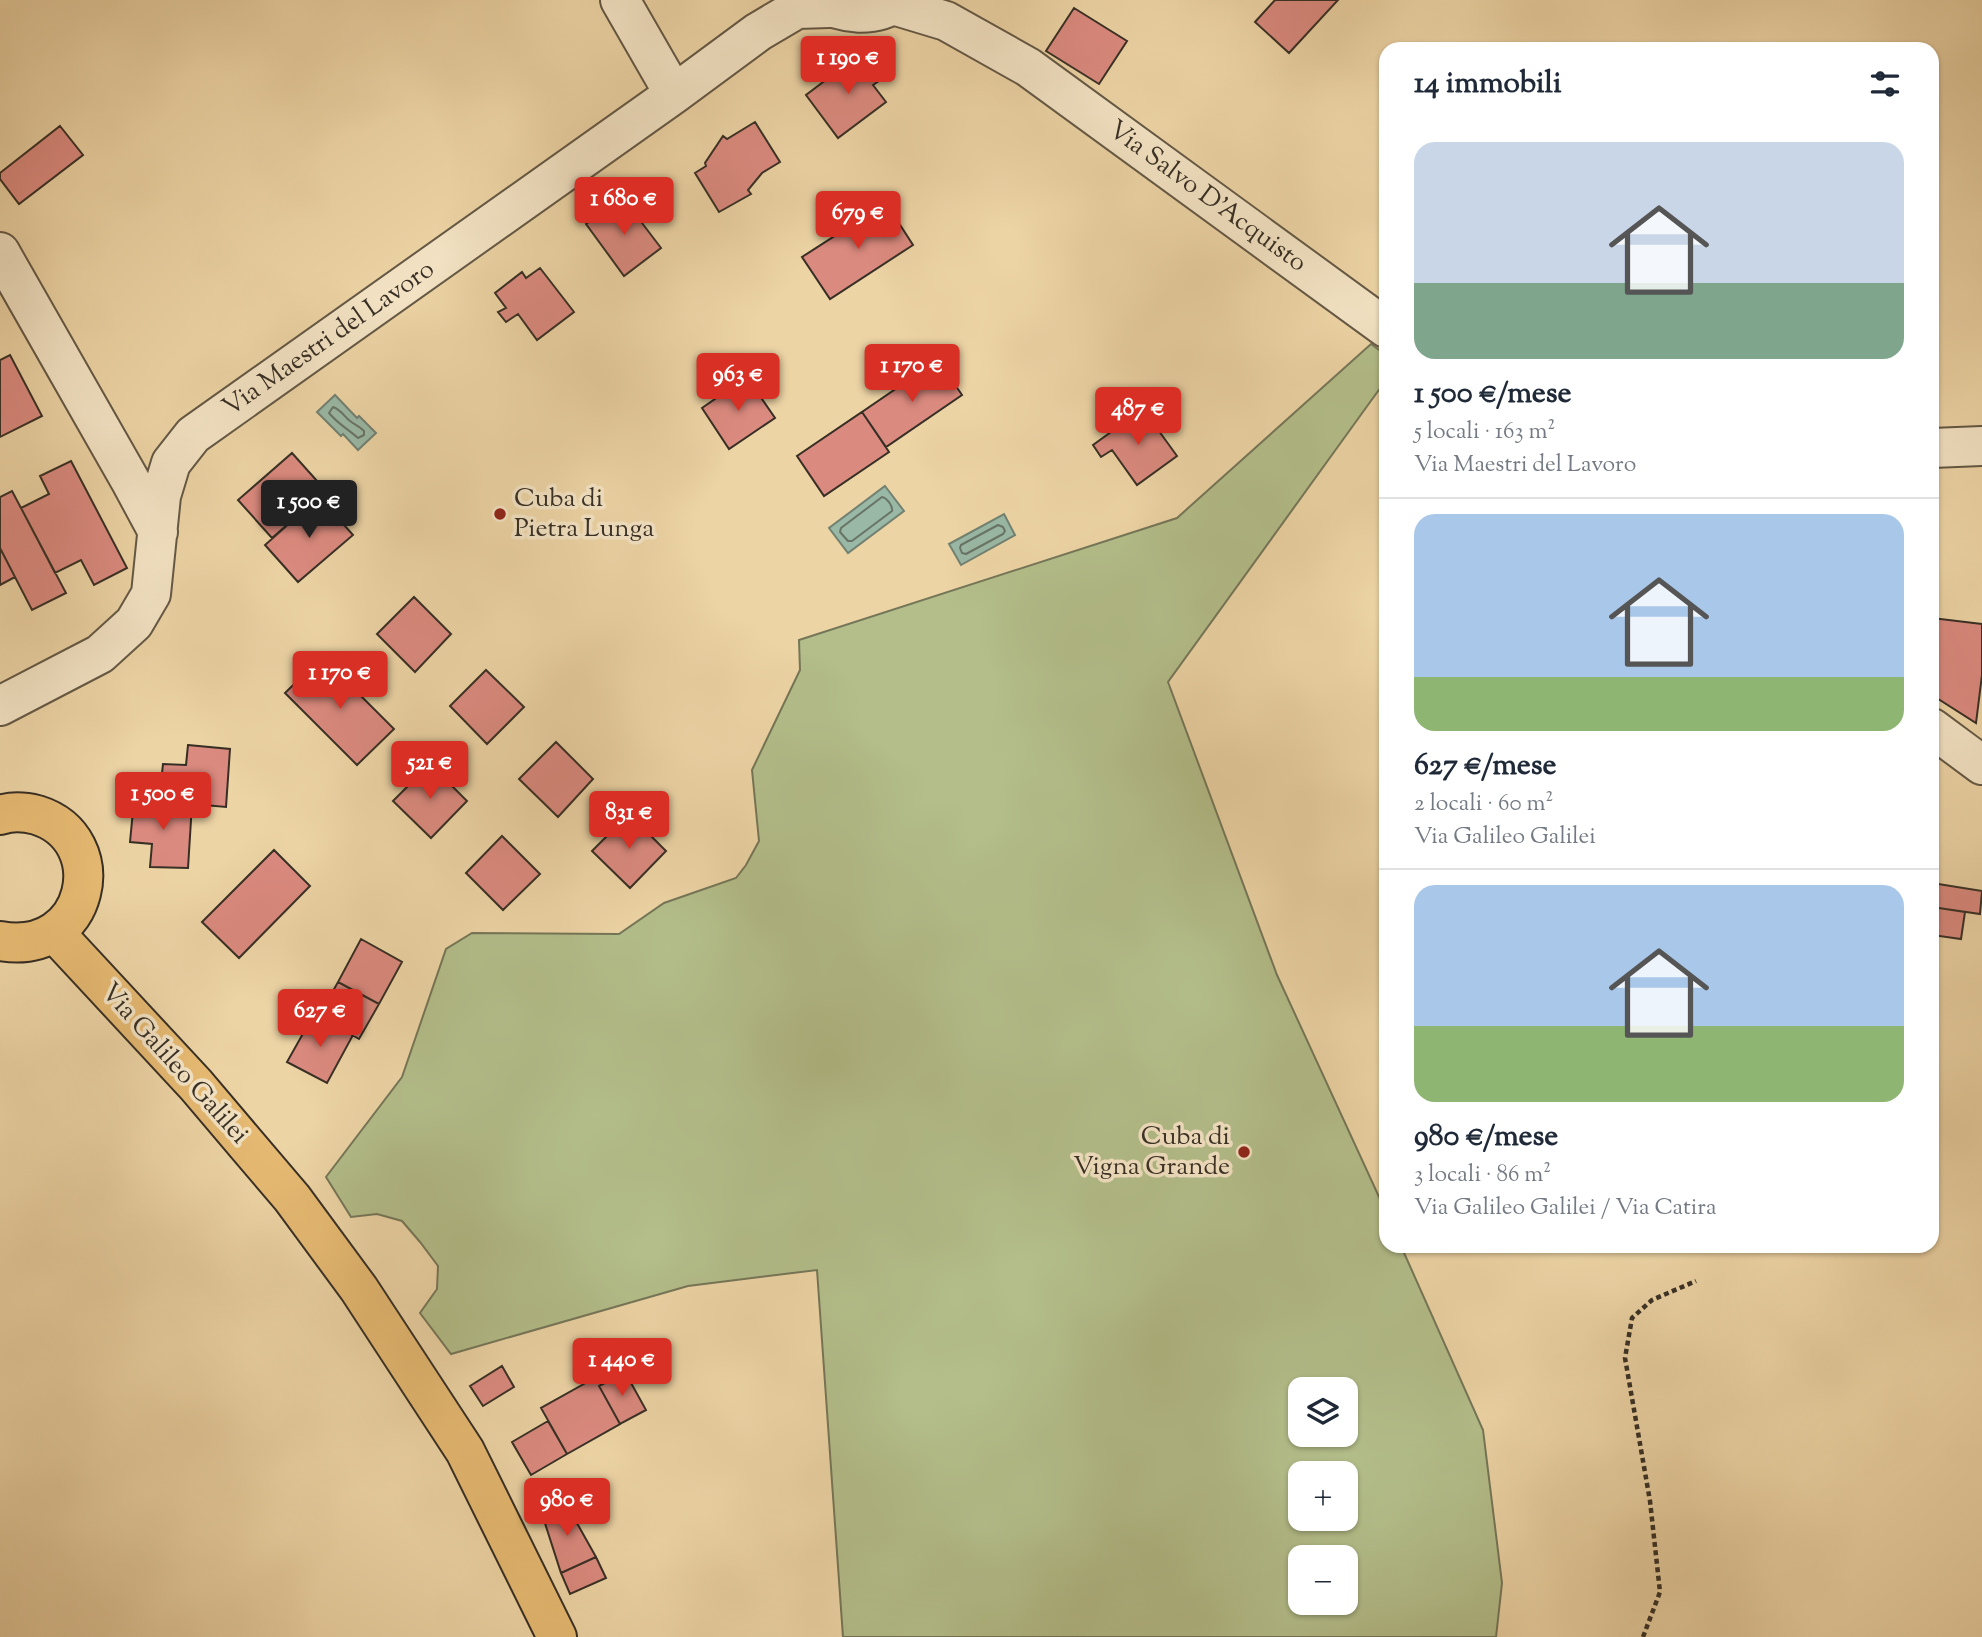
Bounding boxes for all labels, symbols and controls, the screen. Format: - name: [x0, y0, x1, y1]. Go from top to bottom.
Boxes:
- pin: 1 190 €: [783, 36, 913, 96]
- text: 1 190 €: [817, 42, 879, 75]
- text: 14 immobili: [1414, 63, 1561, 106]
- icon: filters: [1866, 65, 1904, 103]
- street label: Via Salvo D'Acquisto: [1100, 112, 1314, 282]
- pin: 1 680 €: [559, 177, 689, 237]
- text: 1 680 €: [591, 183, 657, 216]
- icon: home: [1596, 187, 1722, 313]
- pin: 679 €: [809, 191, 907, 251]
- text: 679 €: [832, 197, 884, 230]
- street label: Via Maestri del Lavoro: [215, 252, 443, 426]
- pin: 1 170 €: [847, 344, 977, 404]
- text: 1 170 €: [881, 350, 943, 383]
- pin: 963 €: [689, 354, 787, 413]
- text: 963 €: [713, 359, 763, 392]
- text: 1 500 €/mese: [1414, 373, 1571, 416]
- pin: 487 €: [1089, 388, 1187, 447]
- text: 487 €: [1111, 393, 1165, 426]
- text: 5 locali · 163 m²: [1414, 416, 1555, 449]
- text: Via Maestri del Lavoro: [1414, 449, 1636, 482]
- pin: 1 500 €: [244, 480, 374, 540]
- place label: Cuba di Pietra Lunga: [514, 481, 654, 548]
- text: 1 500 €: [277, 486, 341, 519]
- marker: Cuba di Pietra Lunga: [492, 506, 508, 522]
- icon: home: [1596, 559, 1722, 685]
- pin: 1 170 €: [275, 652, 405, 711]
- text: 1 170 €: [309, 657, 371, 690]
- pin: 521 €: [381, 742, 479, 801]
- text: 627 €/mese: [1414, 745, 1557, 788]
- text: 521 €: [407, 747, 453, 780]
- pin: 1 500 €: [98, 772, 228, 832]
- text: 1 500 €: [131, 778, 195, 811]
- text: 2 locali · 60 m²: [1414, 788, 1553, 821]
- pin: 831 €: [580, 792, 678, 851]
- text: 831 €: [605, 797, 653, 830]
- text: Via Galileo Galilei: [1414, 821, 1596, 854]
- icon: home: [1596, 930, 1722, 1056]
- street label: Via Galileo Galilei: [91, 975, 257, 1153]
- pin: 627 €: [271, 990, 369, 1049]
- text: 627 €: [294, 995, 346, 1028]
- text: 980 €/mese: [1414, 1116, 1558, 1159]
- place label: Cuba di Vigna Grande: [1073, 1119, 1230, 1186]
- marker: Cuba di Vigna Grande: [1236, 1144, 1252, 1160]
- text: 3 locali · 86 m²: [1414, 1159, 1551, 1192]
- text: Via Galileo Galilei / Via Catira: [1414, 1192, 1717, 1225]
- pin: 1 440 €: [557, 1338, 687, 1398]
- text: 1 440 €: [589, 1344, 655, 1377]
- map controls: [1288, 1377, 1358, 1615]
- button: layers: [1288, 1377, 1358, 1447]
- button: +: [1288, 1461, 1358, 1531]
- pin: 980 €: [518, 1478, 616, 1538]
- text: 980 €: [540, 1484, 594, 1517]
- button: −: [1288, 1545, 1358, 1615]

